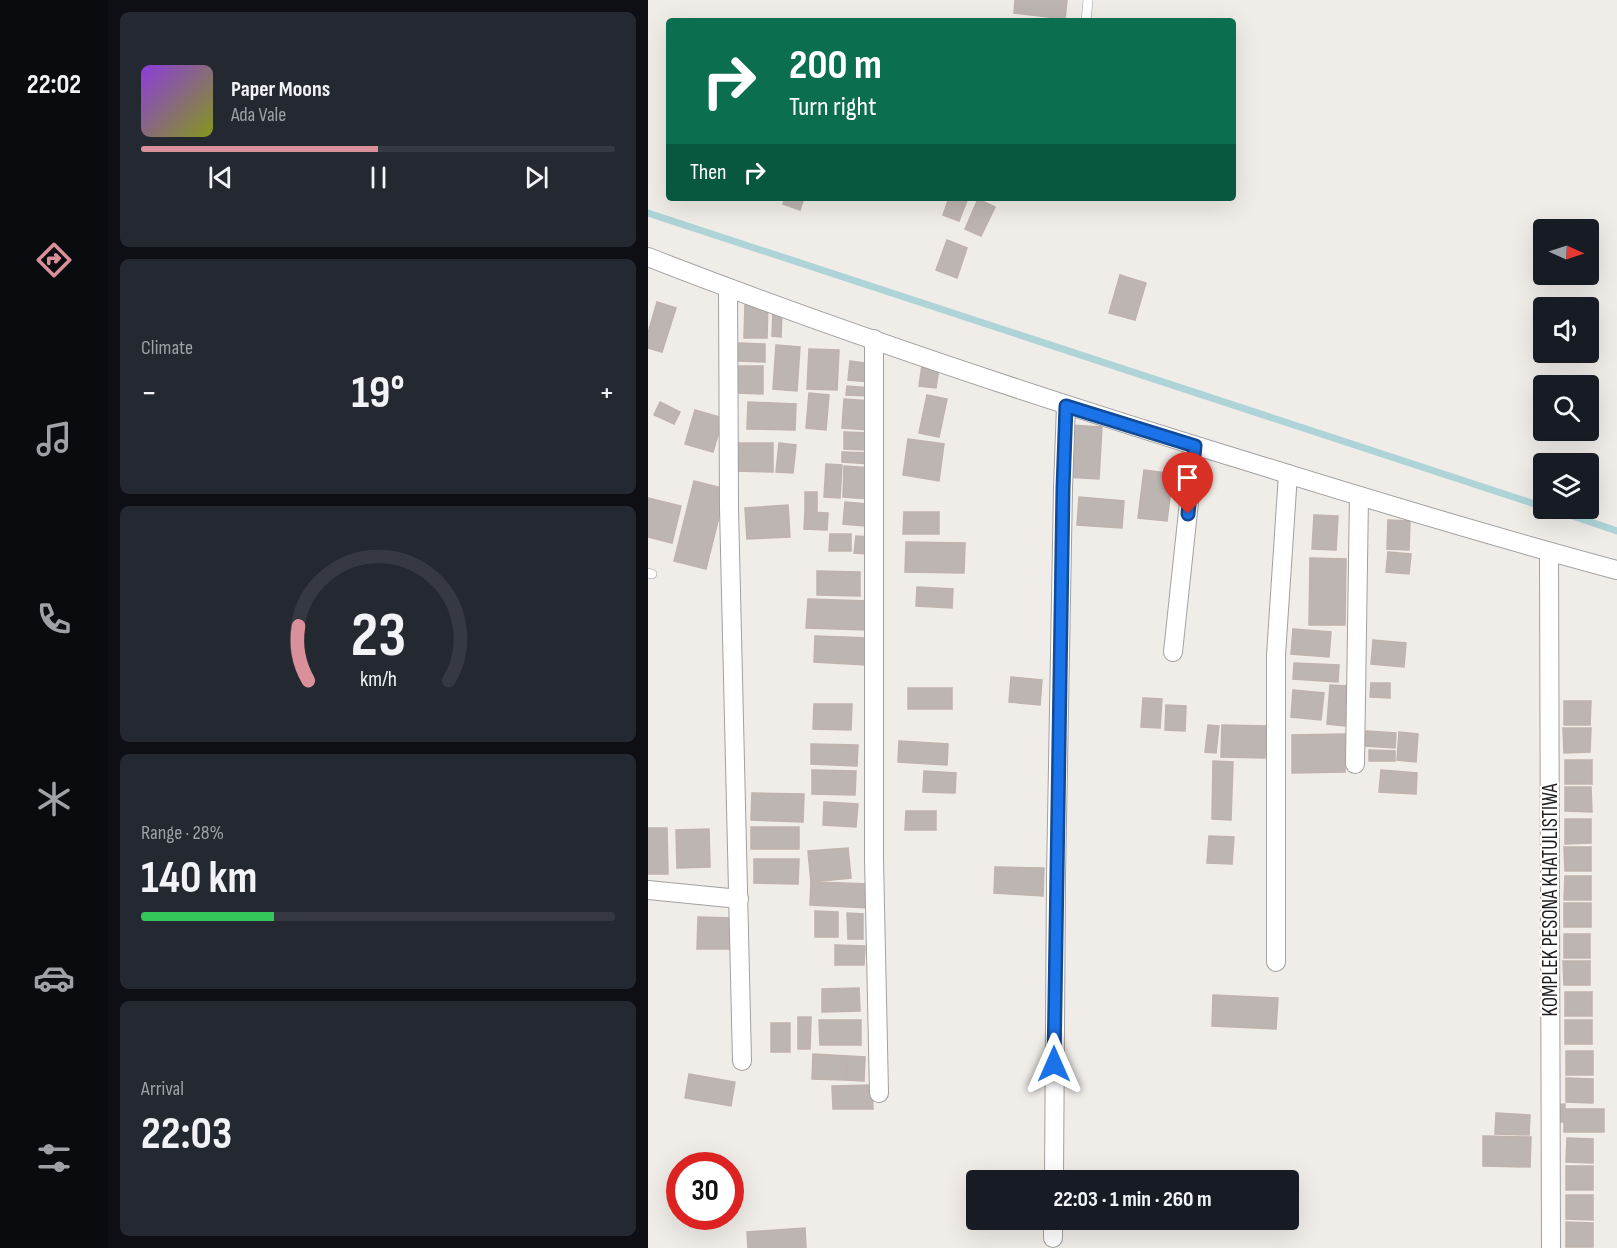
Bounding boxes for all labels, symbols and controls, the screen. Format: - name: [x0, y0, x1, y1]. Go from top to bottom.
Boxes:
- text: 200 m: [789, 40, 882, 91]
- icon: right: [690, 42, 768, 120]
- text: 22:02: [27, 69, 81, 101]
- text: Paper Moons: [231, 76, 330, 103]
- text: Turn right: [789, 91, 876, 123]
- text: Ada Vale: [231, 103, 286, 127]
- icon: right: [738, 156, 771, 189]
- text: Then: [690, 159, 726, 186]
- icon: previous: [204, 161, 237, 194]
- icon: pause: [362, 161, 395, 194]
- icon: next: [520, 161, 553, 194]
- north arrow: [1533, 219, 1599, 285]
- map controls: [1533, 219, 1599, 519]
- icon: directions: [33, 239, 75, 281]
- button: sound: [1533, 297, 1599, 363]
- text: Climate: [141, 336, 193, 360]
- text: 19°: [351, 366, 405, 421]
- text: −: [141, 373, 157, 413]
- text: +: [599, 373, 615, 413]
- button: search: [1533, 375, 1599, 441]
- icon: music: [33, 418, 75, 460]
- pin: [1162, 452, 1213, 514]
- button: layers: [1533, 453, 1599, 519]
- icon: arrive: [1171, 461, 1204, 494]
- icon: phone: [33, 598, 75, 640]
- text: 23: [350, 599, 406, 674]
- text: km/h: [359, 667, 397, 692]
- icon: climate: [33, 778, 75, 820]
- street label: KOMPLEK PESONA KHATULISTIWA: [1538, 782, 1563, 1017]
- text: Range · 28%: [141, 821, 224, 845]
- text: 140 km: [141, 851, 257, 906]
- icon: car: [33, 957, 75, 999]
- position arrow: [1022, 1032, 1086, 1096]
- text: Arrival: [141, 1077, 184, 1101]
- text: 22:03: [141, 1107, 232, 1162]
- icon: filters: [33, 1137, 75, 1179]
- speed limit sign: 30: [666, 1152, 744, 1230]
- text: 22:03 · 1 min · 260 m: [1053, 1186, 1212, 1213]

